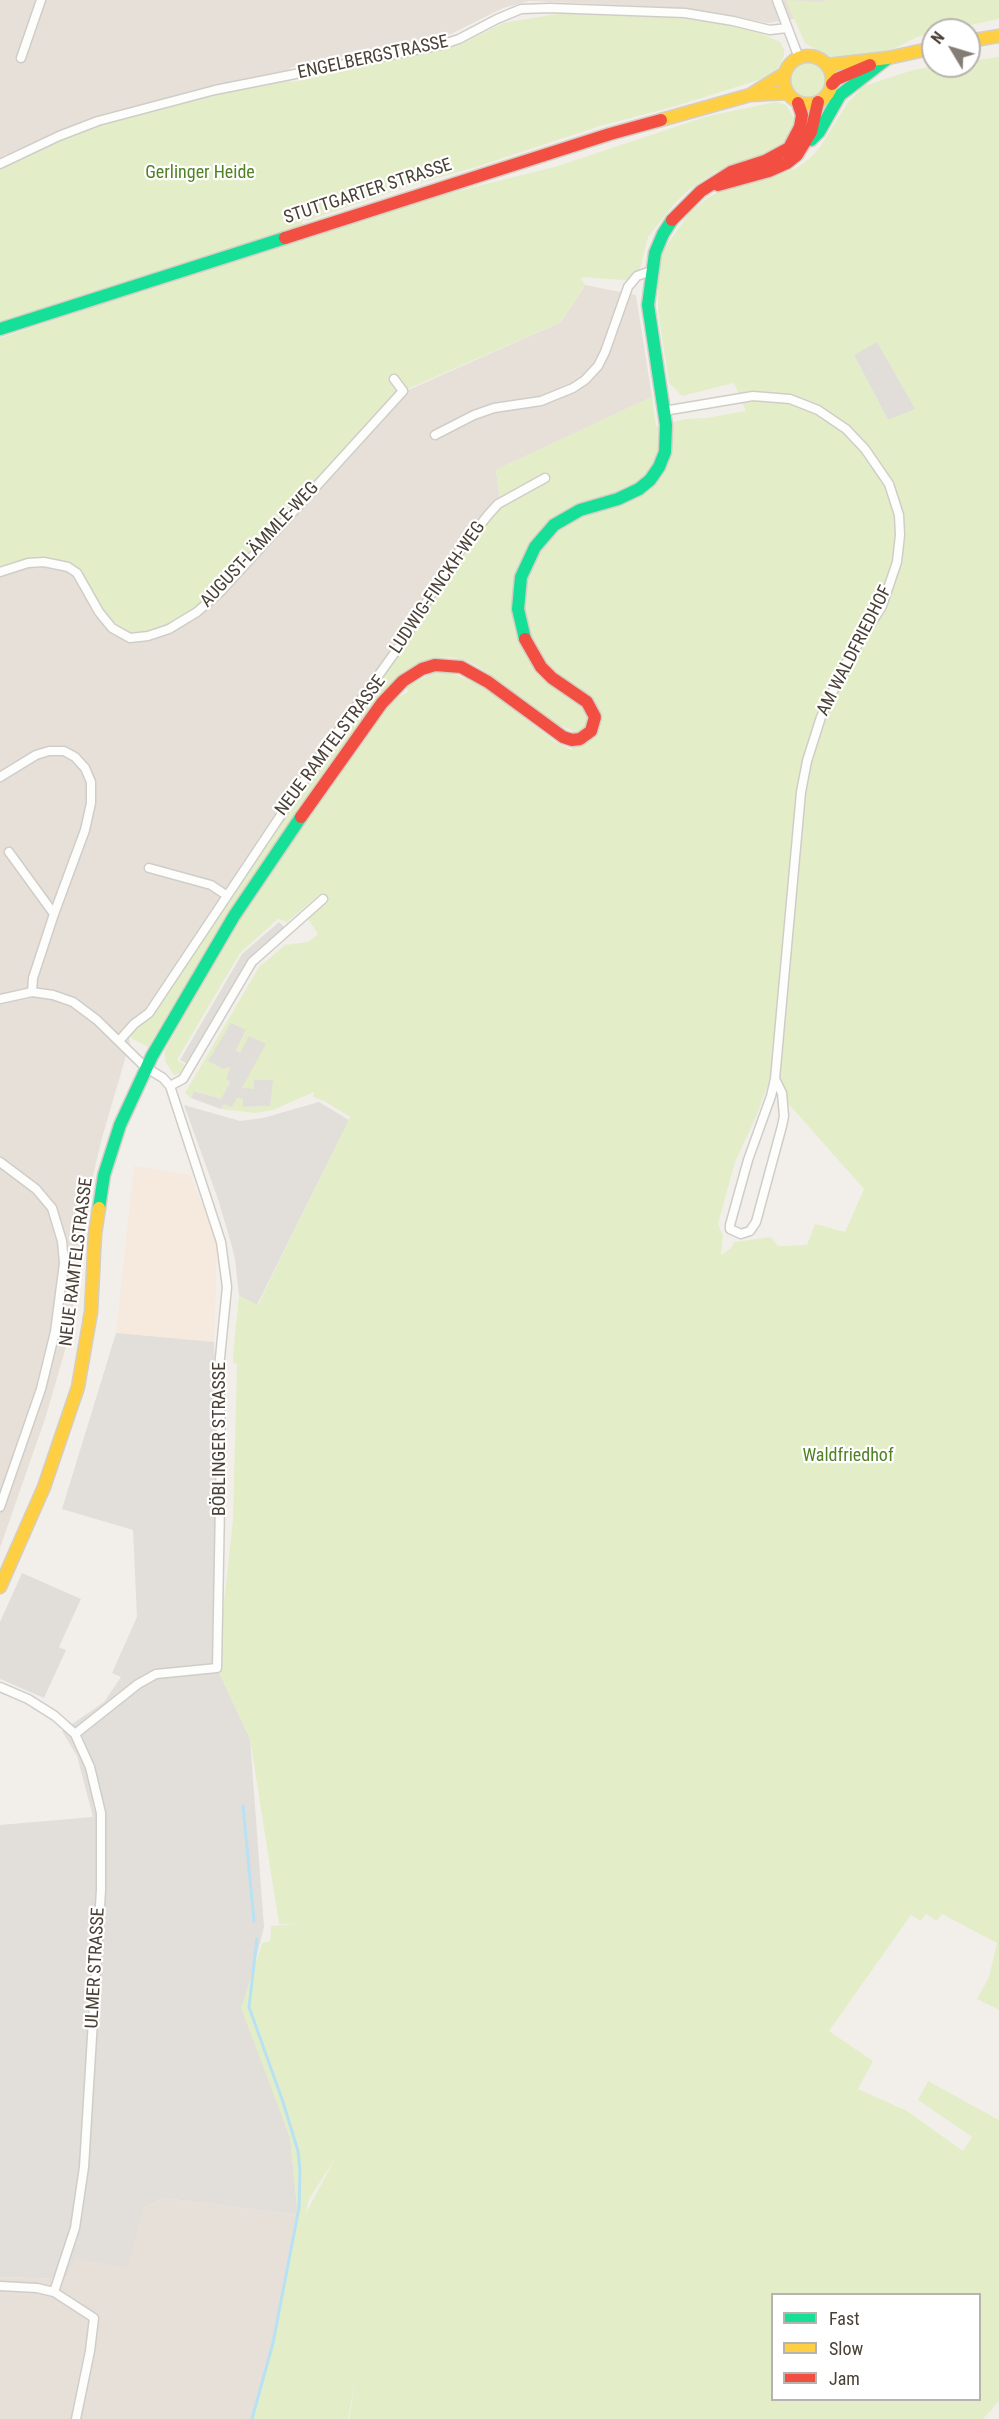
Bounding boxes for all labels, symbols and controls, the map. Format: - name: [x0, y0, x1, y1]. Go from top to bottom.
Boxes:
- north arrow: [921, 18, 981, 78]
- text: N: [927, 28, 948, 48]
- street label: ENGELBERGSTRASSE: [296, 31, 450, 85]
- street label: STUTTGARTER STRASSE: [281, 155, 455, 229]
- park label: Gerlinger Heide: [145, 162, 255, 184]
- street label: AUGUST-LÄMMLE-WEG: [196, 478, 324, 612]
- street label: LUDWIG-FINCKH-WEG: [386, 518, 490, 658]
- street label: AM WALDFRIEDHOF: [813, 582, 897, 720]
- street label: NEUE RAMTELSTRASSE: [271, 672, 391, 820]
- street label: NEUE RAMTELSTRASSE: [56, 1176, 98, 1348]
- street label: BÖBLINGER STRASSE: [209, 1362, 231, 1516]
- park label: Waldfriedhof: [802, 1445, 894, 1467]
- street label: ULMER STRASSE: [82, 1907, 110, 2029]
- legend: [771, 2293, 981, 2401]
- text: Fast: [829, 2308, 860, 2329]
- text: Slow: [829, 2338, 863, 2359]
- text: Jam: [829, 2368, 860, 2389]

